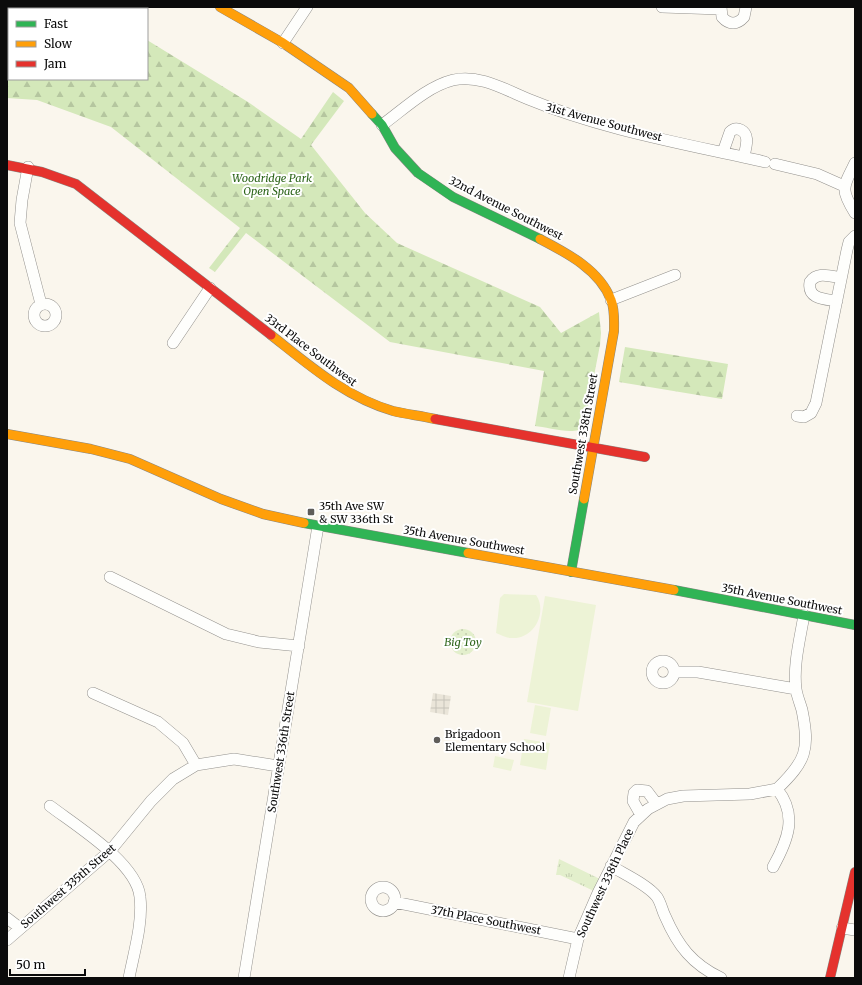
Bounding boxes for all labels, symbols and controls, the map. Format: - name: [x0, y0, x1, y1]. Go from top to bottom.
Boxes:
- legend: [8, 8, 148, 80]
- text: Fast: [44, 16, 68, 31]
- text: Slow: [44, 36, 73, 51]
- text: Jam: [43, 56, 67, 71]
- street label: 31st Avenue Southwest: [544, 100, 665, 144]
- park label: Woodridge Park Open Space: [232, 171, 312, 198]
- street label: 32nd Avenue Southwest: [447, 173, 566, 243]
- street label: 33rd Place Southwest: [262, 311, 360, 390]
- street label: Southwest 338th Street: [565, 372, 601, 496]
- place label: 35th Ave SW & SW 336th St: [319, 499, 394, 526]
- marker: 35th Ave SW & SW 336th St: [306, 507, 316, 517]
- street label: 35th Avenue Southwest: [402, 522, 526, 558]
- street label: 35th Avenue Southwest: [720, 580, 844, 618]
- park label: Big Toy: [444, 635, 482, 649]
- street label: Southwest 336th Street: [264, 690, 298, 814]
- place label: Brigadoon Elementary School: [445, 727, 546, 754]
- marker: Brigadoon Elementary School: [432, 735, 442, 745]
- street label: Southwest 338th Place: [574, 826, 637, 940]
- street label: Southwest 335th Street: [18, 840, 119, 931]
- street label: 37th Place Southwest: [430, 902, 543, 938]
- scale bar: [10, 951, 85, 977]
- text: 50 m: [16, 957, 45, 972]

